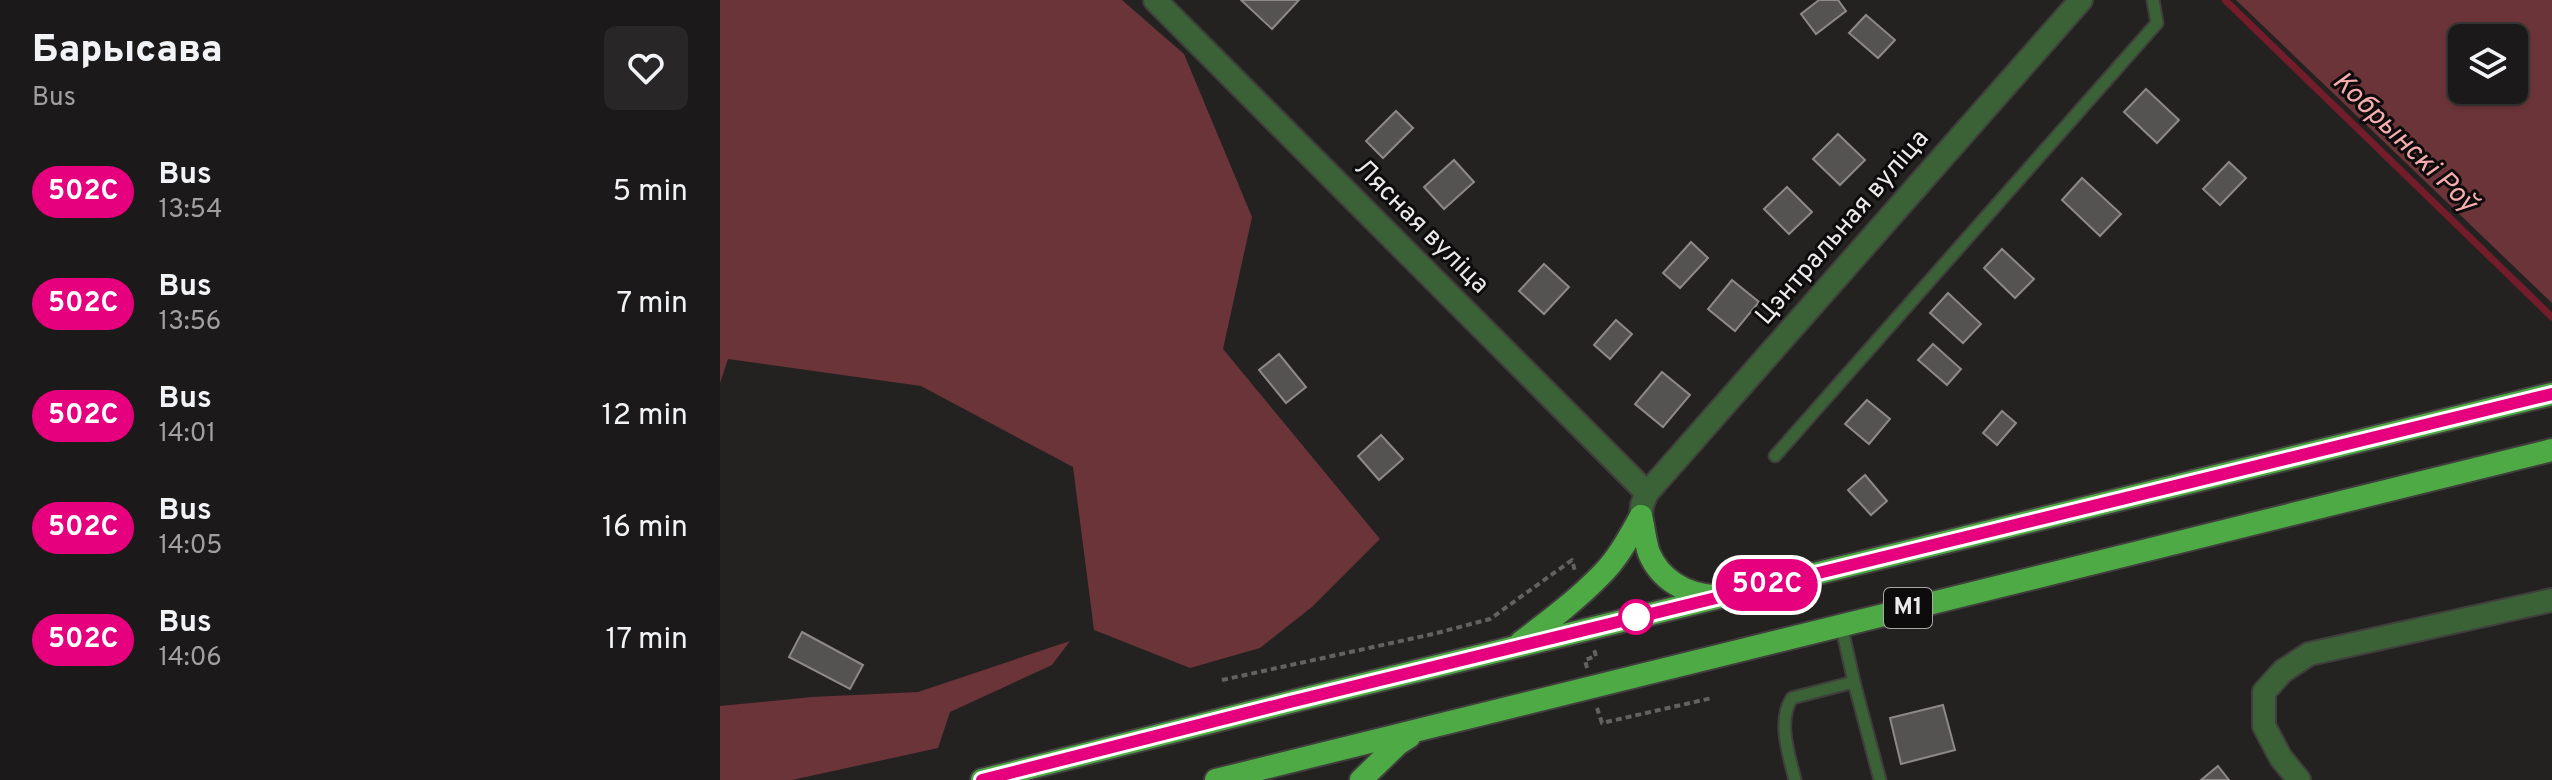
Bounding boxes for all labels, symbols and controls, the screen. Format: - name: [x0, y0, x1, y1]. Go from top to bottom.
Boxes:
- map controls: [2448, 24, 2528, 104]
- button: layers: [2448, 24, 2528, 104]
- button: heart: [604, 26, 688, 110]
- text: Барысава: [32, 27, 223, 76]
- water label: Кобрынскі Роў: [2324, 65, 2485, 222]
- text: Bus: [32, 82, 76, 115]
- street label: Цэнтральная вуліца: [1749, 123, 1937, 333]
- street label: Лясная вуліца: [1346, 152, 1496, 302]
- text: Bus: [158, 157, 212, 194]
- text: 502С: [48, 174, 118, 210]
- text: 5 min: [612, 174, 688, 211]
- text: 13:54: [158, 194, 222, 227]
- text: Bus: [158, 269, 212, 306]
- text: 502С: [48, 286, 118, 322]
- text: 7 min: [617, 286, 688, 323]
- text: 13:56: [158, 306, 221, 339]
- text: Bus: [158, 381, 212, 418]
- text: 502С: [48, 398, 118, 434]
- text: 12 min: [601, 398, 688, 435]
- text: 14:01: [158, 418, 216, 451]
- text: Bus: [158, 493, 212, 530]
- text: 502С: [48, 510, 118, 546]
- text: 16 min: [602, 510, 688, 547]
- text: 14:05: [158, 530, 222, 563]
- line badge: 502С: [1711, 559, 1823, 611]
- text: 502С: [1732, 567, 1802, 603]
- road number: М1: [1884, 588, 1932, 628]
- unlabelled marker: [1619, 600, 1653, 634]
- text: Bus: [158, 605, 212, 642]
- text: 502С: [48, 622, 118, 658]
- text: 17 min: [605, 622, 688, 659]
- text: 14:06: [158, 642, 222, 675]

